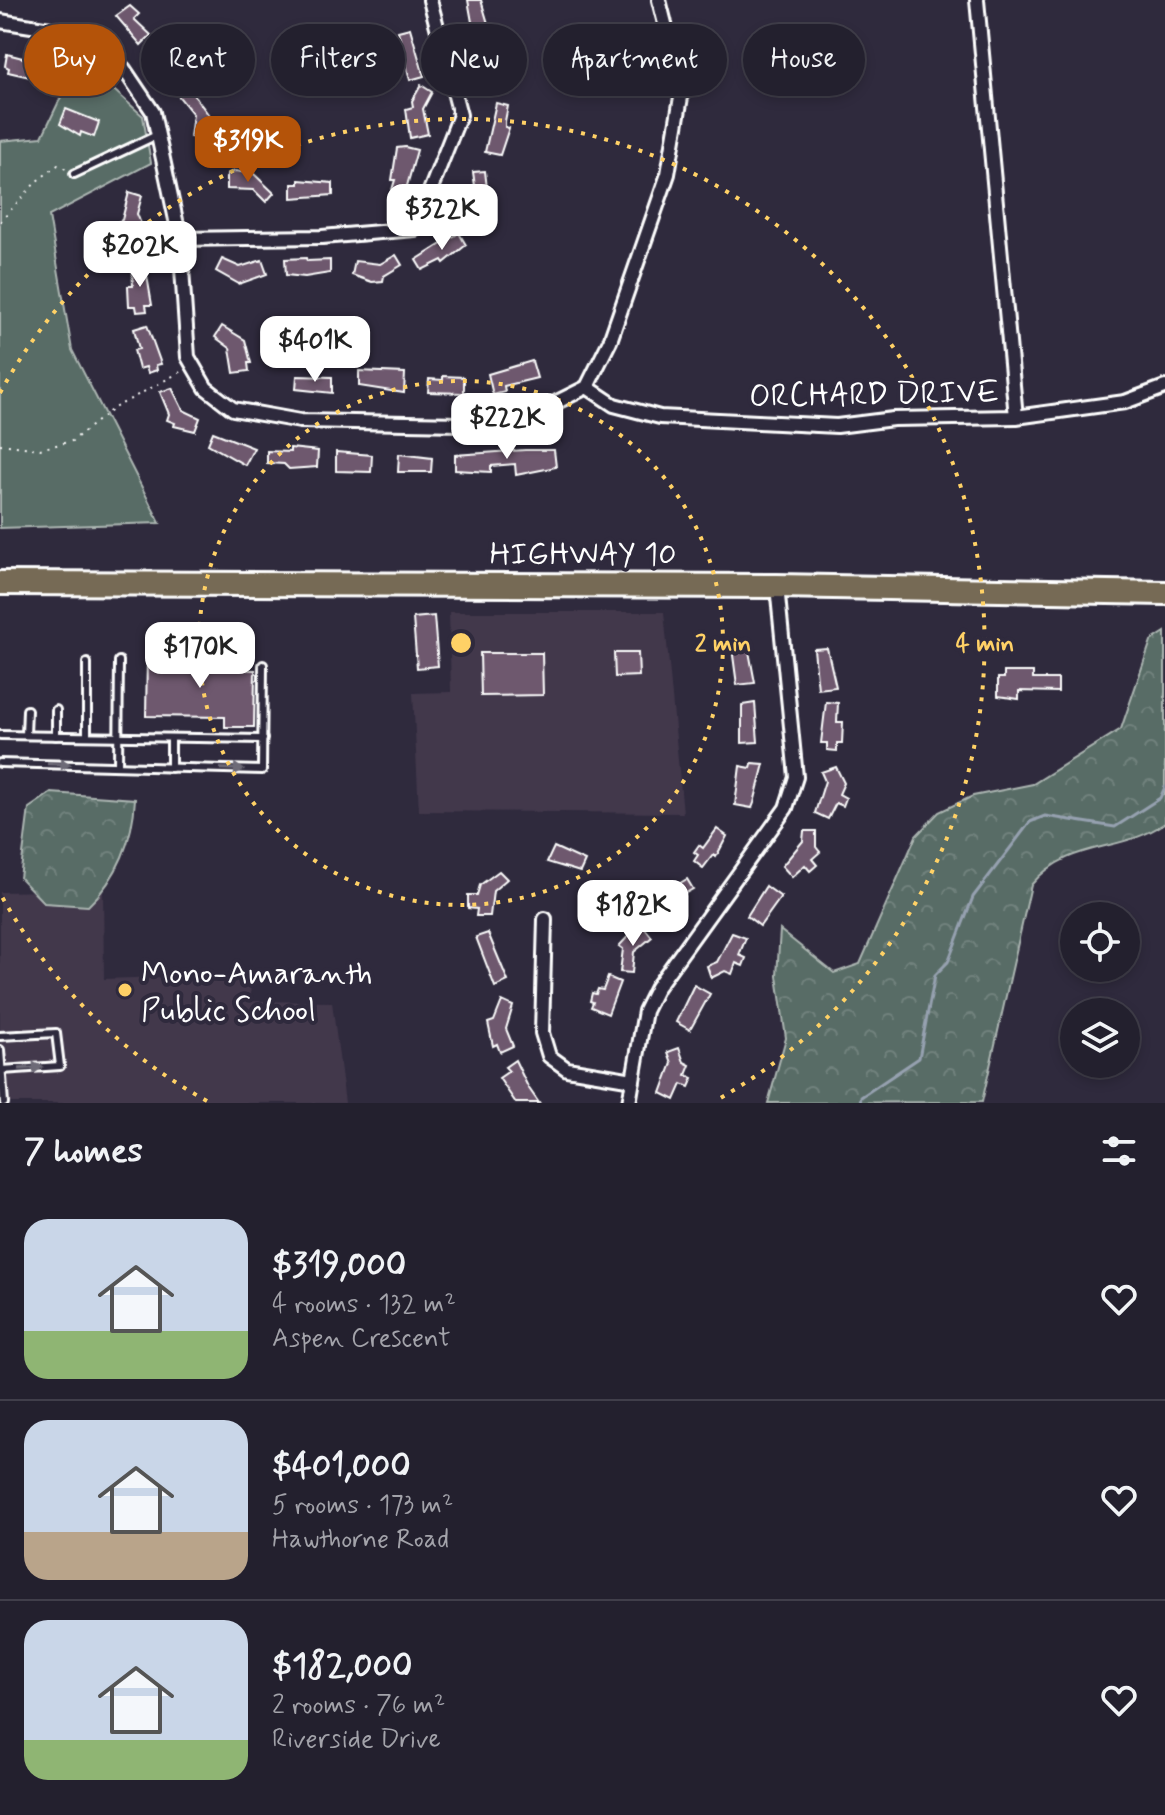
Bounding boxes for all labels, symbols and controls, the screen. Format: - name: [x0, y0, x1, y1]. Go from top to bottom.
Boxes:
- chip: Buy: [24, 24, 125, 96]
- chip: Rent: [141, 24, 255, 96]
- chip: Filters: [271, 24, 405, 96]
- chip: New: [421, 24, 527, 96]
- chip: Apartment: [543, 24, 727, 96]
- chip: House: [743, 24, 865, 96]
- pin: $319K: [192, 116, 304, 184]
- text: $319K: [213, 125, 283, 159]
- pin: $322K: [386, 184, 498, 252]
- text: $322K: [405, 193, 479, 227]
- pin: $202K: [84, 221, 196, 289]
- text: $202K: [102, 230, 178, 264]
- pin: $401K: [259, 316, 371, 384]
- text: $401K: [278, 325, 352, 359]
- street label: ORCHARD DRIVE: [749, 372, 999, 418]
- pin: $222K: [451, 393, 563, 461]
- text: $222K: [469, 402, 545, 436]
- street label: HIGHWAY 10: [489, 534, 677, 576]
- pin: $170K: [144, 622, 256, 690]
- centre of rings: [447, 629, 475, 657]
- text: 2 min: [695, 629, 751, 660]
- text: 4 min: [956, 629, 1014, 660]
- text: $170K: [163, 631, 237, 665]
- one-way arrow: [47, 758, 72, 771]
- one-way arrow: [220, 763, 245, 776]
- pin: $182K: [577, 880, 689, 948]
- text: $182K: [595, 889, 671, 923]
- map controls: [1060, 902, 1140, 1078]
- button: locate: [1060, 902, 1140, 982]
- place label: Mono-Amaranth Public School: [141, 953, 373, 1032]
- marker: Mono-Amaranth Public School: [116, 981, 134, 999]
- button: layers: [1060, 998, 1140, 1078]
- one-way arrow: [19, 1061, 44, 1074]
- text: 7 homes: [24, 1129, 143, 1174]
- icon: filters: [1097, 1129, 1141, 1173]
- text: $319,000: [272, 1243, 406, 1288]
- icon: home: [88, 1251, 184, 1347]
- icon: heart: [1097, 1277, 1141, 1321]
- text: 4 rooms · 132 m²: [272, 1288, 456, 1322]
- text: Aspen Crescent: [272, 1322, 451, 1356]
- text: $401,000: [272, 1444, 411, 1489]
- icon: home: [88, 1452, 184, 1548]
- icon: heart: [1097, 1478, 1141, 1522]
- text: 5 rooms · 173 m²: [272, 1489, 453, 1523]
- text: Hawthorne Road: [272, 1523, 449, 1557]
- text: $182,000: [272, 1644, 412, 1689]
- icon: home: [88, 1652, 184, 1748]
- icon: heart: [1097, 1678, 1141, 1722]
- text: 2 rooms · 76 m²: [272, 1689, 445, 1723]
- text: Riverside Drive: [272, 1723, 441, 1757]

